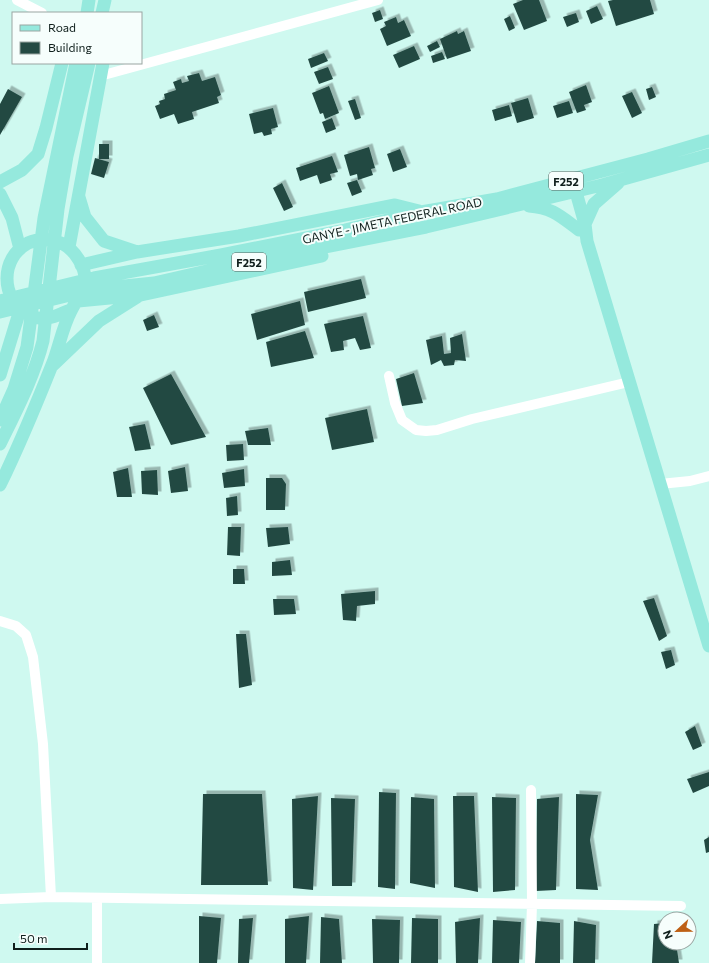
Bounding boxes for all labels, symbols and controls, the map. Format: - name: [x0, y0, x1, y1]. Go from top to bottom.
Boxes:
- legend: [12, 12, 142, 64]
- text: Road: [48, 20, 76, 34]
- text: Building: [48, 40, 92, 54]
- road number: F252: [549, 172, 583, 190]
- street label: GANYE - JIMETA FEDERAL ROAD: [301, 194, 483, 247]
- road number: F252: [232, 253, 266, 271]
- north arrow: [657, 911, 697, 951]
- scale bar: [14, 925, 87, 951]
- text: N: [660, 929, 675, 941]
- text: 50 m: [20, 931, 48, 945]

